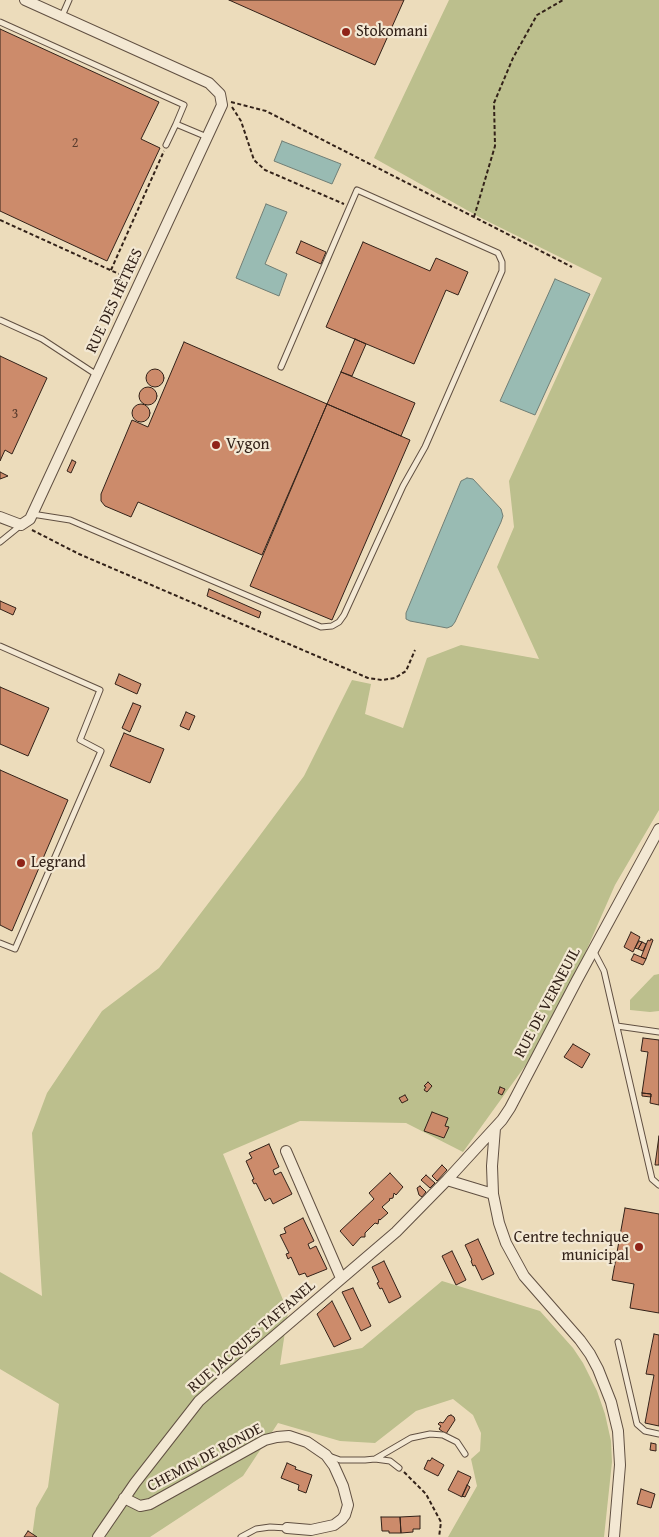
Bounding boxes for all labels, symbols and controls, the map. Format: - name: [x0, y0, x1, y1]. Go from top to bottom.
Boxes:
- place label: Stokomani: [356, 22, 428, 42]
- marker: Stokomani: [340, 26, 352, 38]
- house number: 2: [72, 135, 78, 151]
- street label: RUE DES HÊTRES: [82, 246, 148, 356]
- house number: 3: [12, 406, 18, 422]
- place label: Vygon: [226, 435, 270, 455]
- marker: Vygon: [210, 439, 222, 451]
- place label: Legrand: [31, 853, 86, 873]
- marker: Legrand: [15, 857, 27, 869]
- street label: RUE DE VERNEUIL: [511, 945, 585, 1061]
- place label: Centre technique municipal: [514, 1228, 629, 1266]
- marker: Centre technique municipal: [633, 1241, 645, 1253]
- street label: RUE JACQUES TAFFANEL: [184, 1276, 320, 1398]
- street label: CHEMIN DE RONDE: [144, 1419, 266, 1497]

